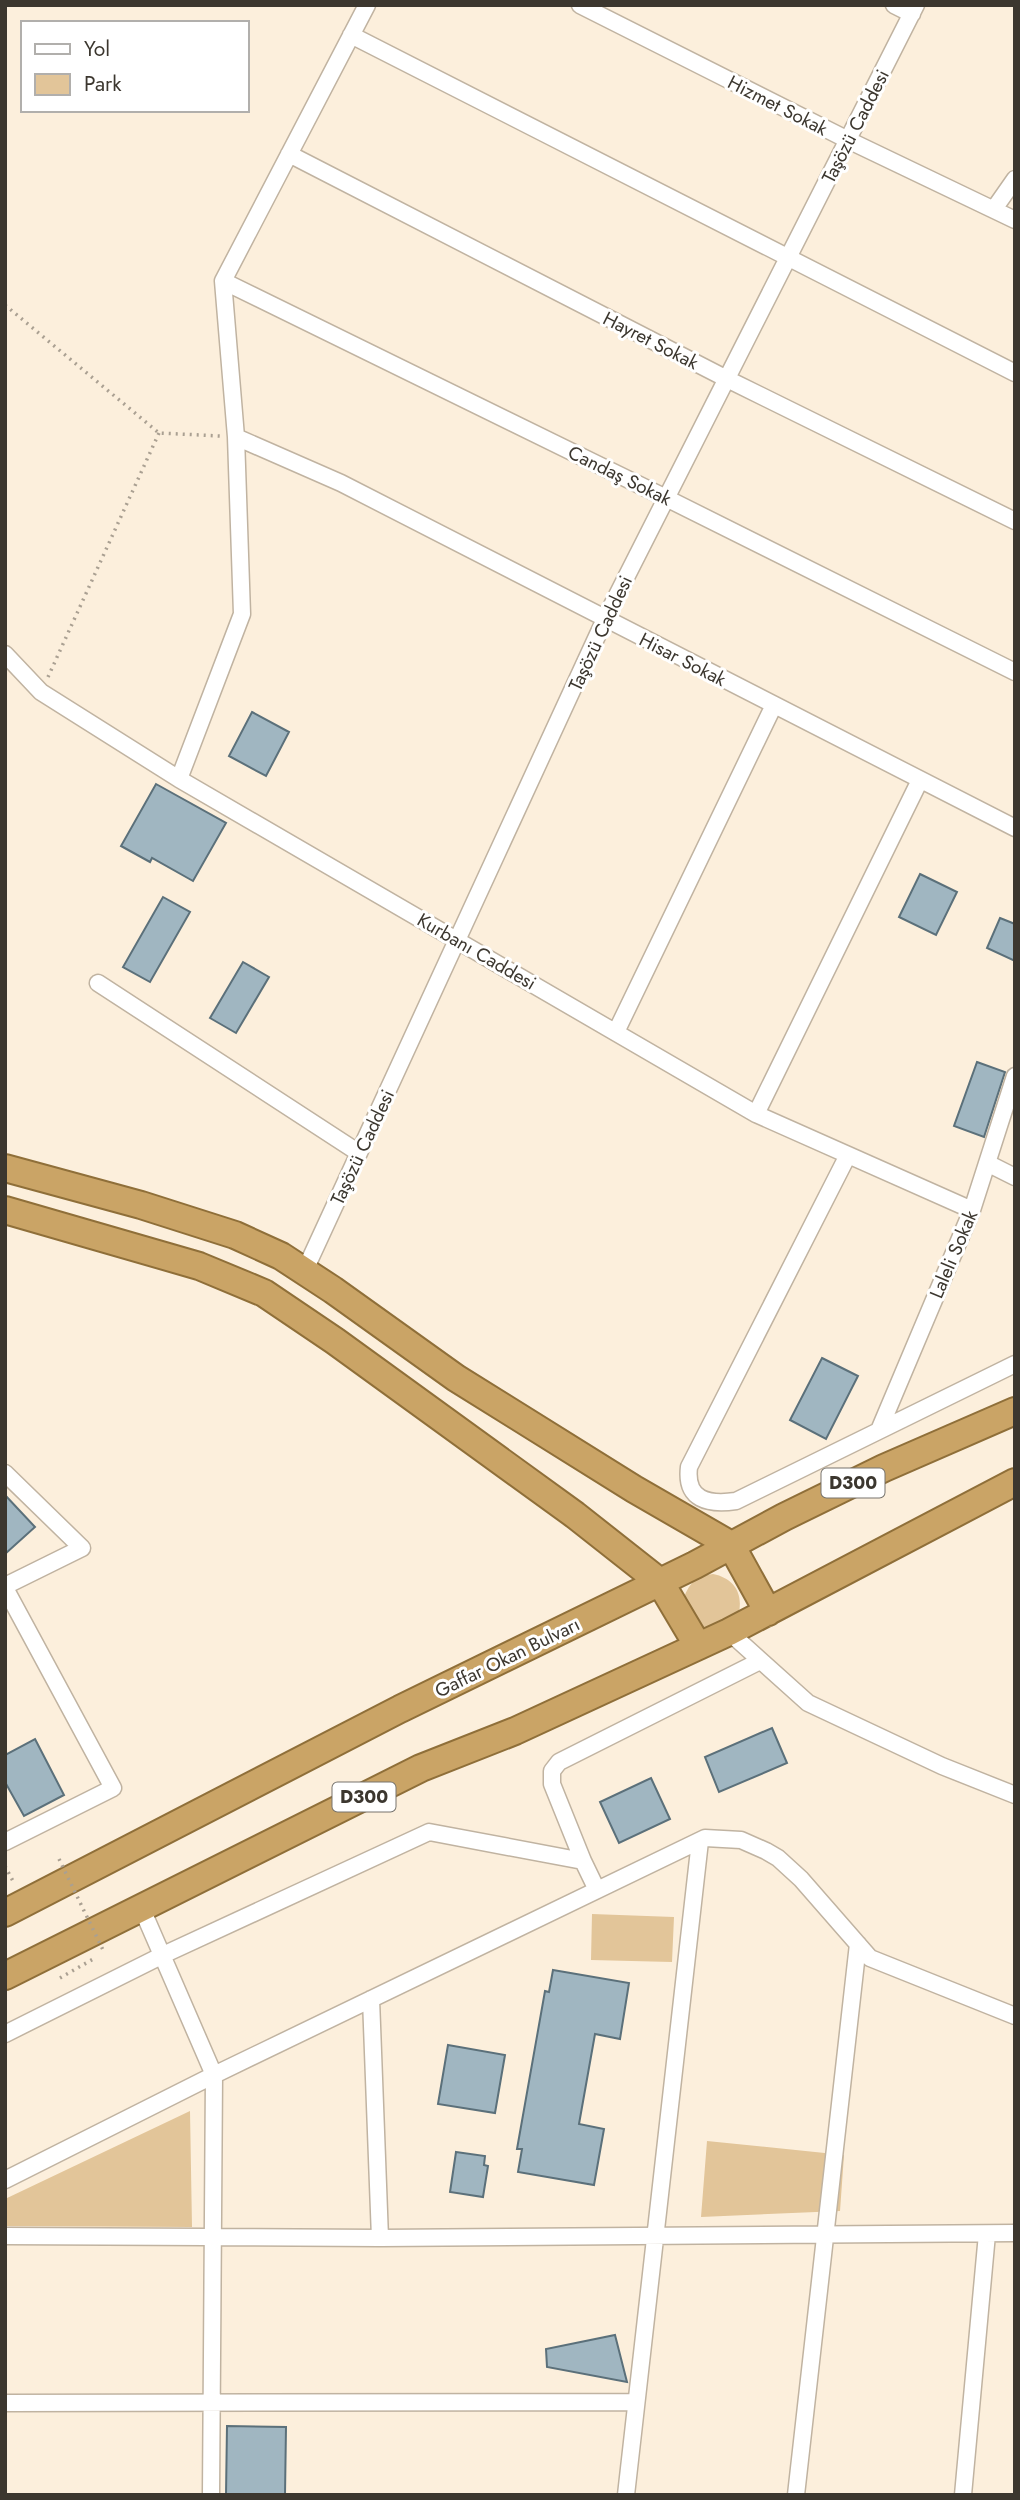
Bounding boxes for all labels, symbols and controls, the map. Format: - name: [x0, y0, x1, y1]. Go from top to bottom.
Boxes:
- legend: [21, 21, 248, 112]
- text: Yol: [84, 34, 110, 64]
- street label: Taşözü Caddesi: [815, 65, 896, 188]
- text: Park: [84, 69, 122, 99]
- street label: Hizmet Sokak: [723, 69, 833, 142]
- street label: Hayret Sokak: [598, 305, 704, 376]
- street label: Candaş Sokak: [563, 439, 677, 512]
- street label: Taşözü Caddesi: [562, 571, 639, 695]
- street label: Hisar Sokak: [635, 626, 731, 693]
- street label: Kurbanı Caddesi: [412, 906, 541, 996]
- street label: Taşözü Caddesi: [324, 1085, 401, 1209]
- street label: Laleli Sokak: [923, 1205, 984, 1303]
- road number: D300: [822, 1468, 884, 1498]
- street label: Gaffar Okan Bulvarı: [430, 1611, 584, 1704]
- road number: D300: [332, 1782, 396, 1812]

